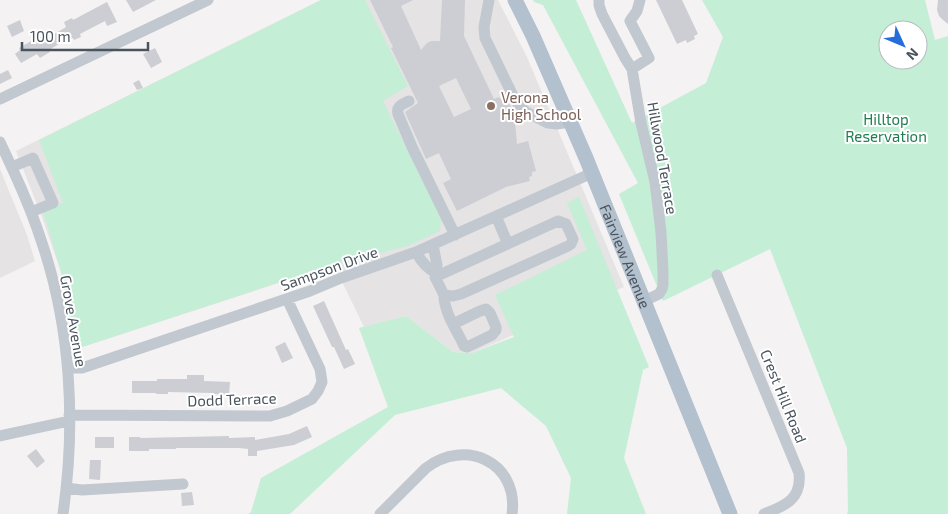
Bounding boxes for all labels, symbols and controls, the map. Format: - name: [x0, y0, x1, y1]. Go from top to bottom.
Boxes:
- scale bar: [22, 20, 149, 52]
- north arrow: [878, 20, 928, 70]
- text: 100 m: [30, 27, 71, 45]
- text: N: [903, 45, 922, 64]
- place label: Verona High School: [501, 88, 582, 123]
- marker: Verona High School: [485, 100, 497, 112]
- street label: Hillwood Terrace: [644, 100, 682, 216]
- park label: Hilltop Reservation: [845, 110, 927, 145]
- street label: Fairview Avenue: [597, 201, 655, 311]
- street label: Sampson Drive: [278, 242, 380, 294]
- street label: Grove Avenue: [57, 274, 91, 368]
- street label: Crest Hill Road: [757, 347, 811, 445]
- street label: Dodd Terrace: [187, 388, 277, 410]

